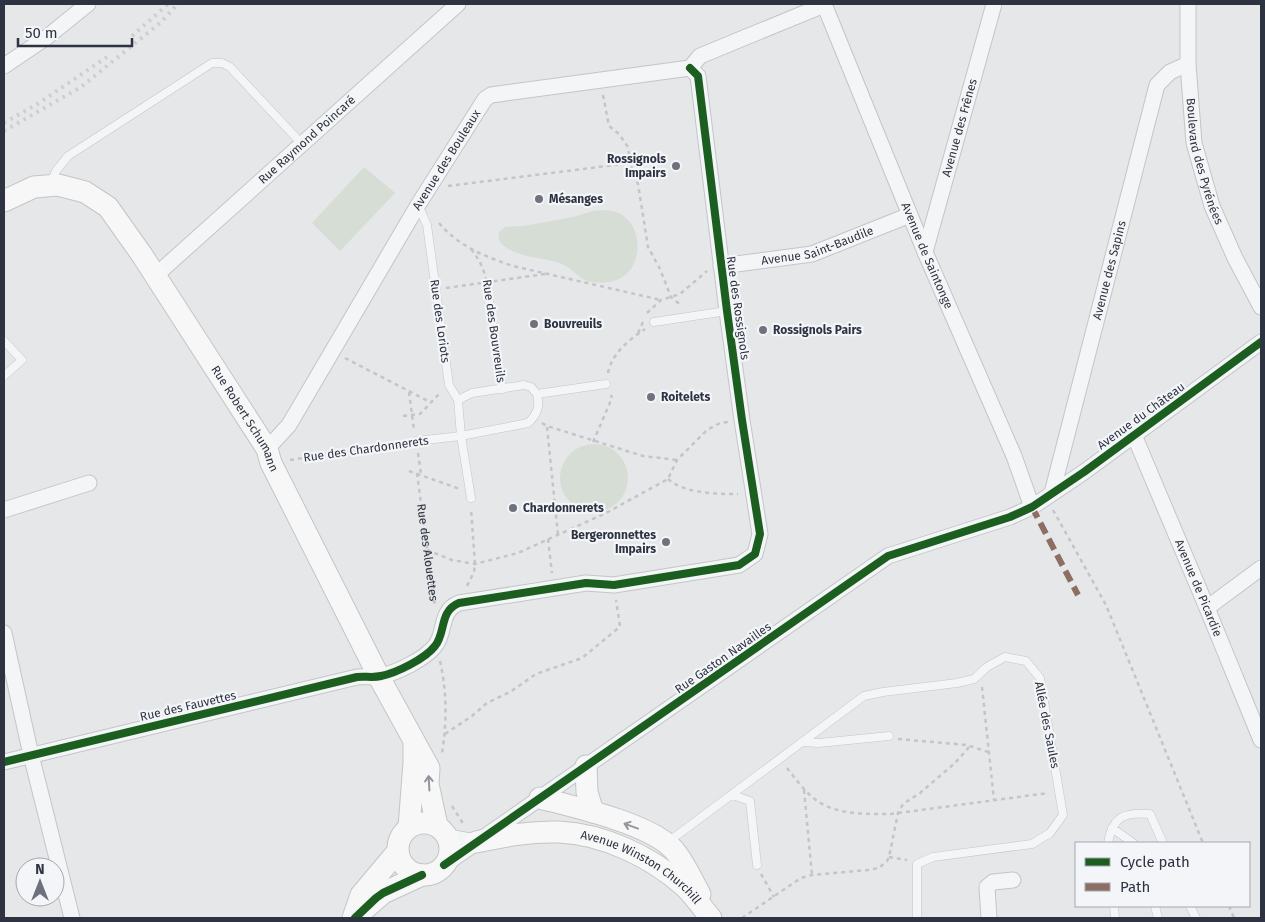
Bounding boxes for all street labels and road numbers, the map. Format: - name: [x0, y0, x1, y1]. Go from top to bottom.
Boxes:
- street label: Avenue des Frênes: [939, 77, 980, 178]
- street label: Rue Raymond Poincaré: [256, 93, 358, 187]
- street label: Boulevard des Pyrénées: [1184, 97, 1226, 227]
- street label: Avenue des Bouleaux: [410, 107, 484, 213]
- street label: Avenue de Saintonge: [899, 200, 956, 311]
- street label: Avenue des Sapins: [1090, 219, 1129, 321]
- street label: Avenue Saint-Baudile: [760, 223, 875, 268]
- street label: Rue des Rossignols: [724, 255, 752, 361]
- street label: Rue des Loriots: [427, 278, 453, 364]
- street label: Rue des Bouvreuils: [480, 279, 508, 384]
- street label: Rue Robert Schumann: [208, 363, 281, 474]
- street label: Avenue du Château: [1095, 380, 1187, 452]
- street label: Rue des Chardonnerets: [302, 433, 430, 465]
- street label: Rue des Alouettes: [414, 503, 441, 602]
- street label: Avenue de Picardie: [1172, 537, 1225, 639]
- street label: Rue Gaston Navailles: [672, 619, 774, 696]
- street label: Allée des Saules: [1032, 680, 1062, 770]
- street label: Rue des Fauvettes: [139, 688, 238, 724]
- street label: Avenue Winston Churchill: [579, 828, 704, 907]

